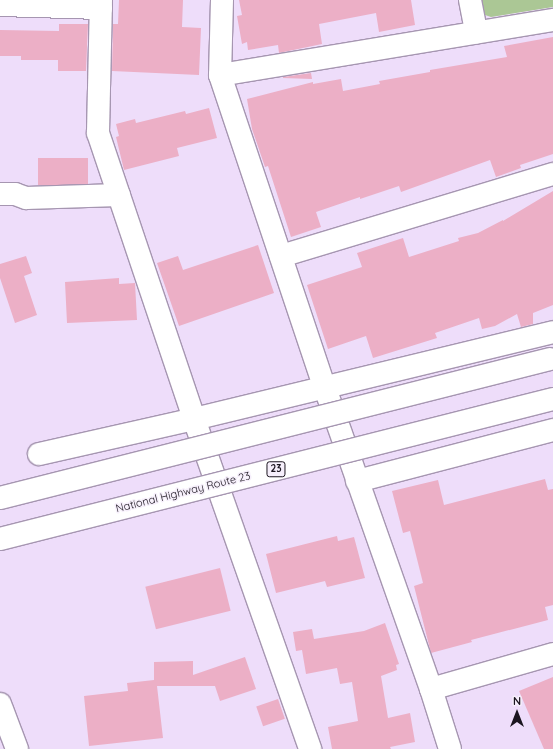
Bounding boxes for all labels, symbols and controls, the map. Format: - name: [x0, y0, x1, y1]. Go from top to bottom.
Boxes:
- road number: 23: [266, 461, 286, 477]
- street label: National Highway Route 23: [114, 469, 252, 515]
- north arrow: [497, 693, 537, 733]
- text: N: [513, 694, 521, 708]

